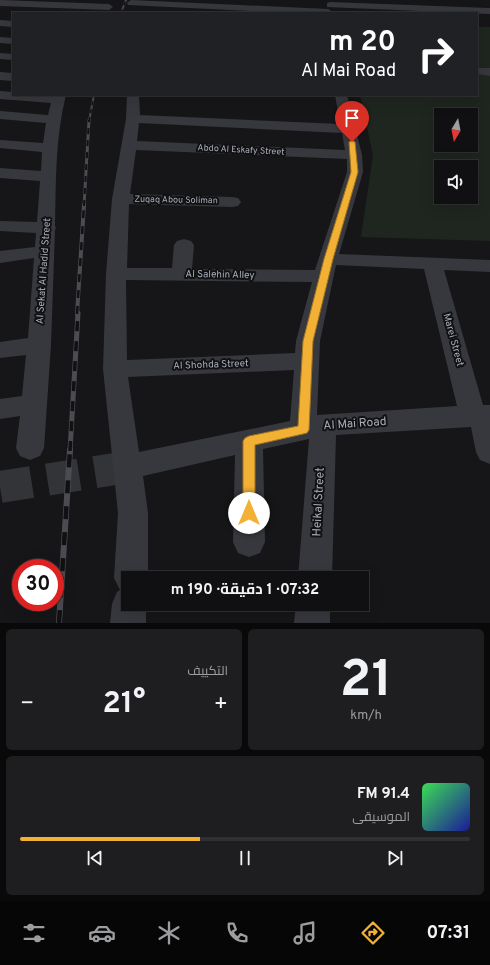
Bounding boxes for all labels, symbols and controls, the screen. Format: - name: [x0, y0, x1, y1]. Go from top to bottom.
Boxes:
- text: 20 m: [329, 25, 396, 61]
- icon: right: [410, 28, 462, 80]
- text: Al Mai Road: [301, 60, 396, 83]
- pin: [335, 101, 369, 142]
- icon: arrive: [341, 107, 363, 129]
- north arrow: [434, 108, 478, 152]
- map controls: [434, 108, 478, 204]
- street label: Abdo Al Eskafy Street: [197, 142, 285, 158]
- button: sound: [434, 160, 478, 204]
- street label: Zuqaq Abou Soliman: [134, 194, 218, 206]
- street label: Al Sekat Al Hadid Street: [34, 217, 54, 325]
- street label: Al Salehin Alley: [185, 268, 255, 282]
- street label: Marei Street: [440, 312, 466, 368]
- street label: Al Shohda Street: [173, 357, 249, 373]
- street label: Al Mai Road: [323, 414, 387, 434]
- street label: Heikal Street: [309, 467, 329, 537]
- position arrow: [228, 492, 270, 534]
- speed limit sign: 30: [12, 559, 64, 611]
- text: 07:32 · 1 دقيقة · 190 m: [171, 581, 319, 600]
- text: 21: [340, 649, 392, 715]
- text: التكييف: [187, 664, 228, 680]
- text: 21°: [103, 686, 145, 723]
- text: −: [20, 691, 34, 718]
- text: +: [214, 691, 228, 718]
- text: km/h: [350, 708, 382, 724]
- text: 91.4 FM: [357, 785, 410, 804]
- text: الموسيقى: [352, 810, 410, 826]
- icon: previous: [84, 847, 106, 869]
- icon: pause: [234, 847, 256, 869]
- icon: next: [384, 847, 406, 869]
- icon: filters: [20, 919, 48, 947]
- icon: car: [88, 919, 116, 947]
- icon: climate: [155, 919, 183, 947]
- icon: phone: [223, 919, 251, 947]
- icon: music: [291, 919, 319, 947]
- icon: directions: [359, 919, 387, 947]
- text: 07:31: [427, 922, 470, 945]

